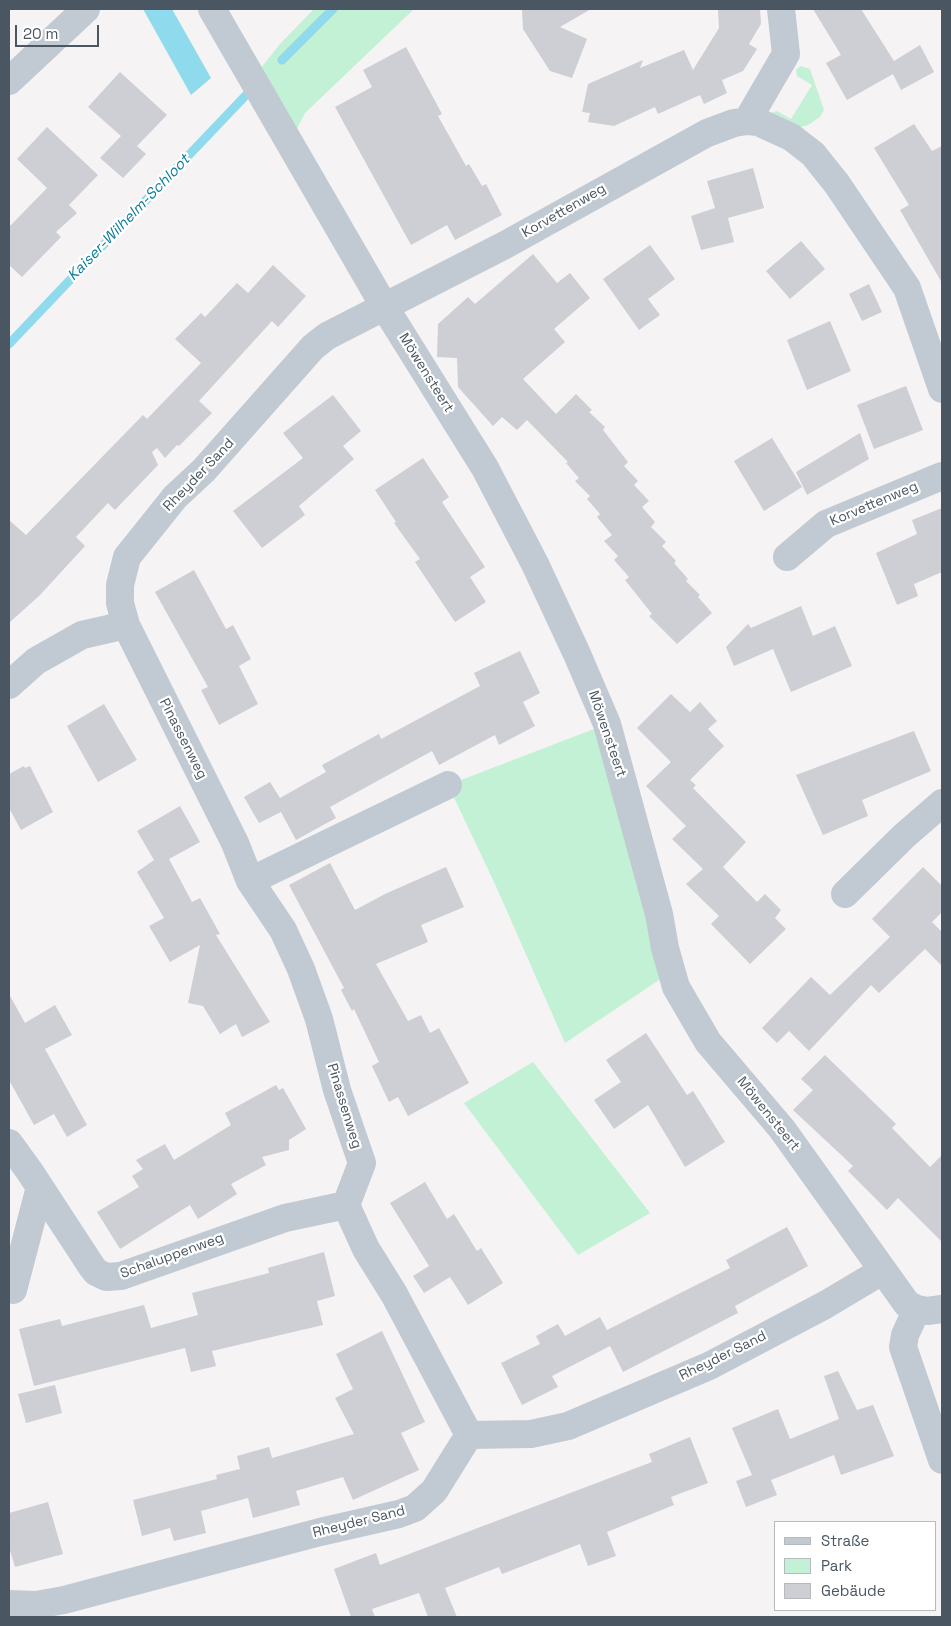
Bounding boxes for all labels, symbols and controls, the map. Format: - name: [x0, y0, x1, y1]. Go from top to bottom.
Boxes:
- scale bar: [18, 15, 101, 47]
- text: 20 m: [23, 24, 58, 43]
- water label: Kaiser-Wilhelm-Schloot: [64, 151, 194, 285]
- street label: Korvettenweg: [519, 180, 609, 242]
- street label: Möwensteert: [395, 330, 457, 416]
- street label: Rheyder Sand: [160, 435, 238, 515]
- street label: Korvettenweg: [828, 478, 920, 530]
- street label: Möwensteert: [584, 689, 630, 779]
- street label: Pinassenweg: [155, 696, 211, 782]
- street label: Pinassenweg: [323, 1061, 365, 1151]
- street label: Möwensteert: [733, 1074, 803, 1154]
- street label: Schaluppenweg: [118, 1230, 226, 1282]
- street label: Rheyder Sand: [677, 1328, 769, 1384]
- street label: Rheyder Sand: [311, 1502, 407, 1542]
- legend: [774, 1521, 936, 1611]
- text: Straße: [821, 1531, 869, 1550]
- text: Park: [821, 1556, 852, 1575]
- text: Gebäude: [821, 1581, 886, 1600]

